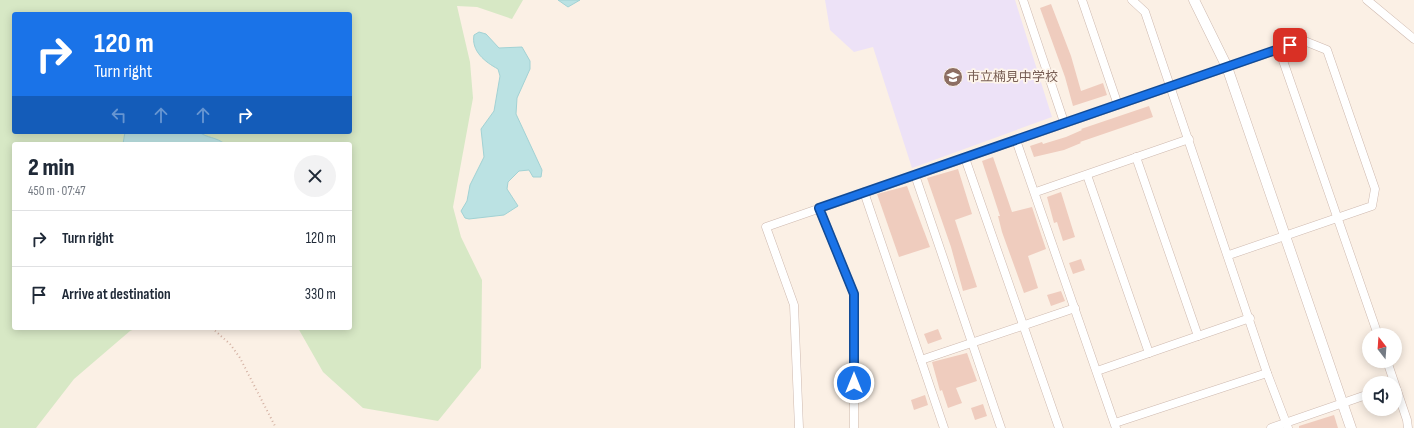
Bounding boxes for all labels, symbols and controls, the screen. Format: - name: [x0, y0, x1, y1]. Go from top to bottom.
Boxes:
- text: 120 m: [94, 27, 154, 60]
- icon: right: [28, 28, 80, 80]
- pin: [1273, 28, 1307, 62]
- icon: arrive: [1279, 34, 1301, 56]
- text: Turn right: [94, 61, 152, 82]
- school or university icon: 市立楠見中学校: [942, 66, 964, 88]
- place label: 市立楠見中学校: [967, 69, 1058, 85]
- icon: left: [108, 104, 130, 126]
- icon: ahead: [150, 104, 172, 126]
- icon: ahead: [192, 104, 214, 126]
- icon: right: [234, 104, 256, 126]
- text: 2 min: [28, 153, 75, 182]
- button: close: [294, 155, 336, 197]
- text: 450 m · 07:47: [28, 183, 86, 199]
- icon: right: [28, 228, 50, 250]
- text: Turn right: [62, 229, 114, 248]
- text: 120 m: [306, 229, 336, 248]
- icon: arrive: [28, 284, 50, 306]
- text: Arrive at destination: [62, 285, 171, 304]
- text: 330 m: [305, 285, 336, 304]
- north arrow: [1362, 328, 1402, 368]
- map controls: [1362, 328, 1402, 416]
- position arrow: [833, 362, 875, 404]
- button: sound: [1362, 376, 1402, 416]

